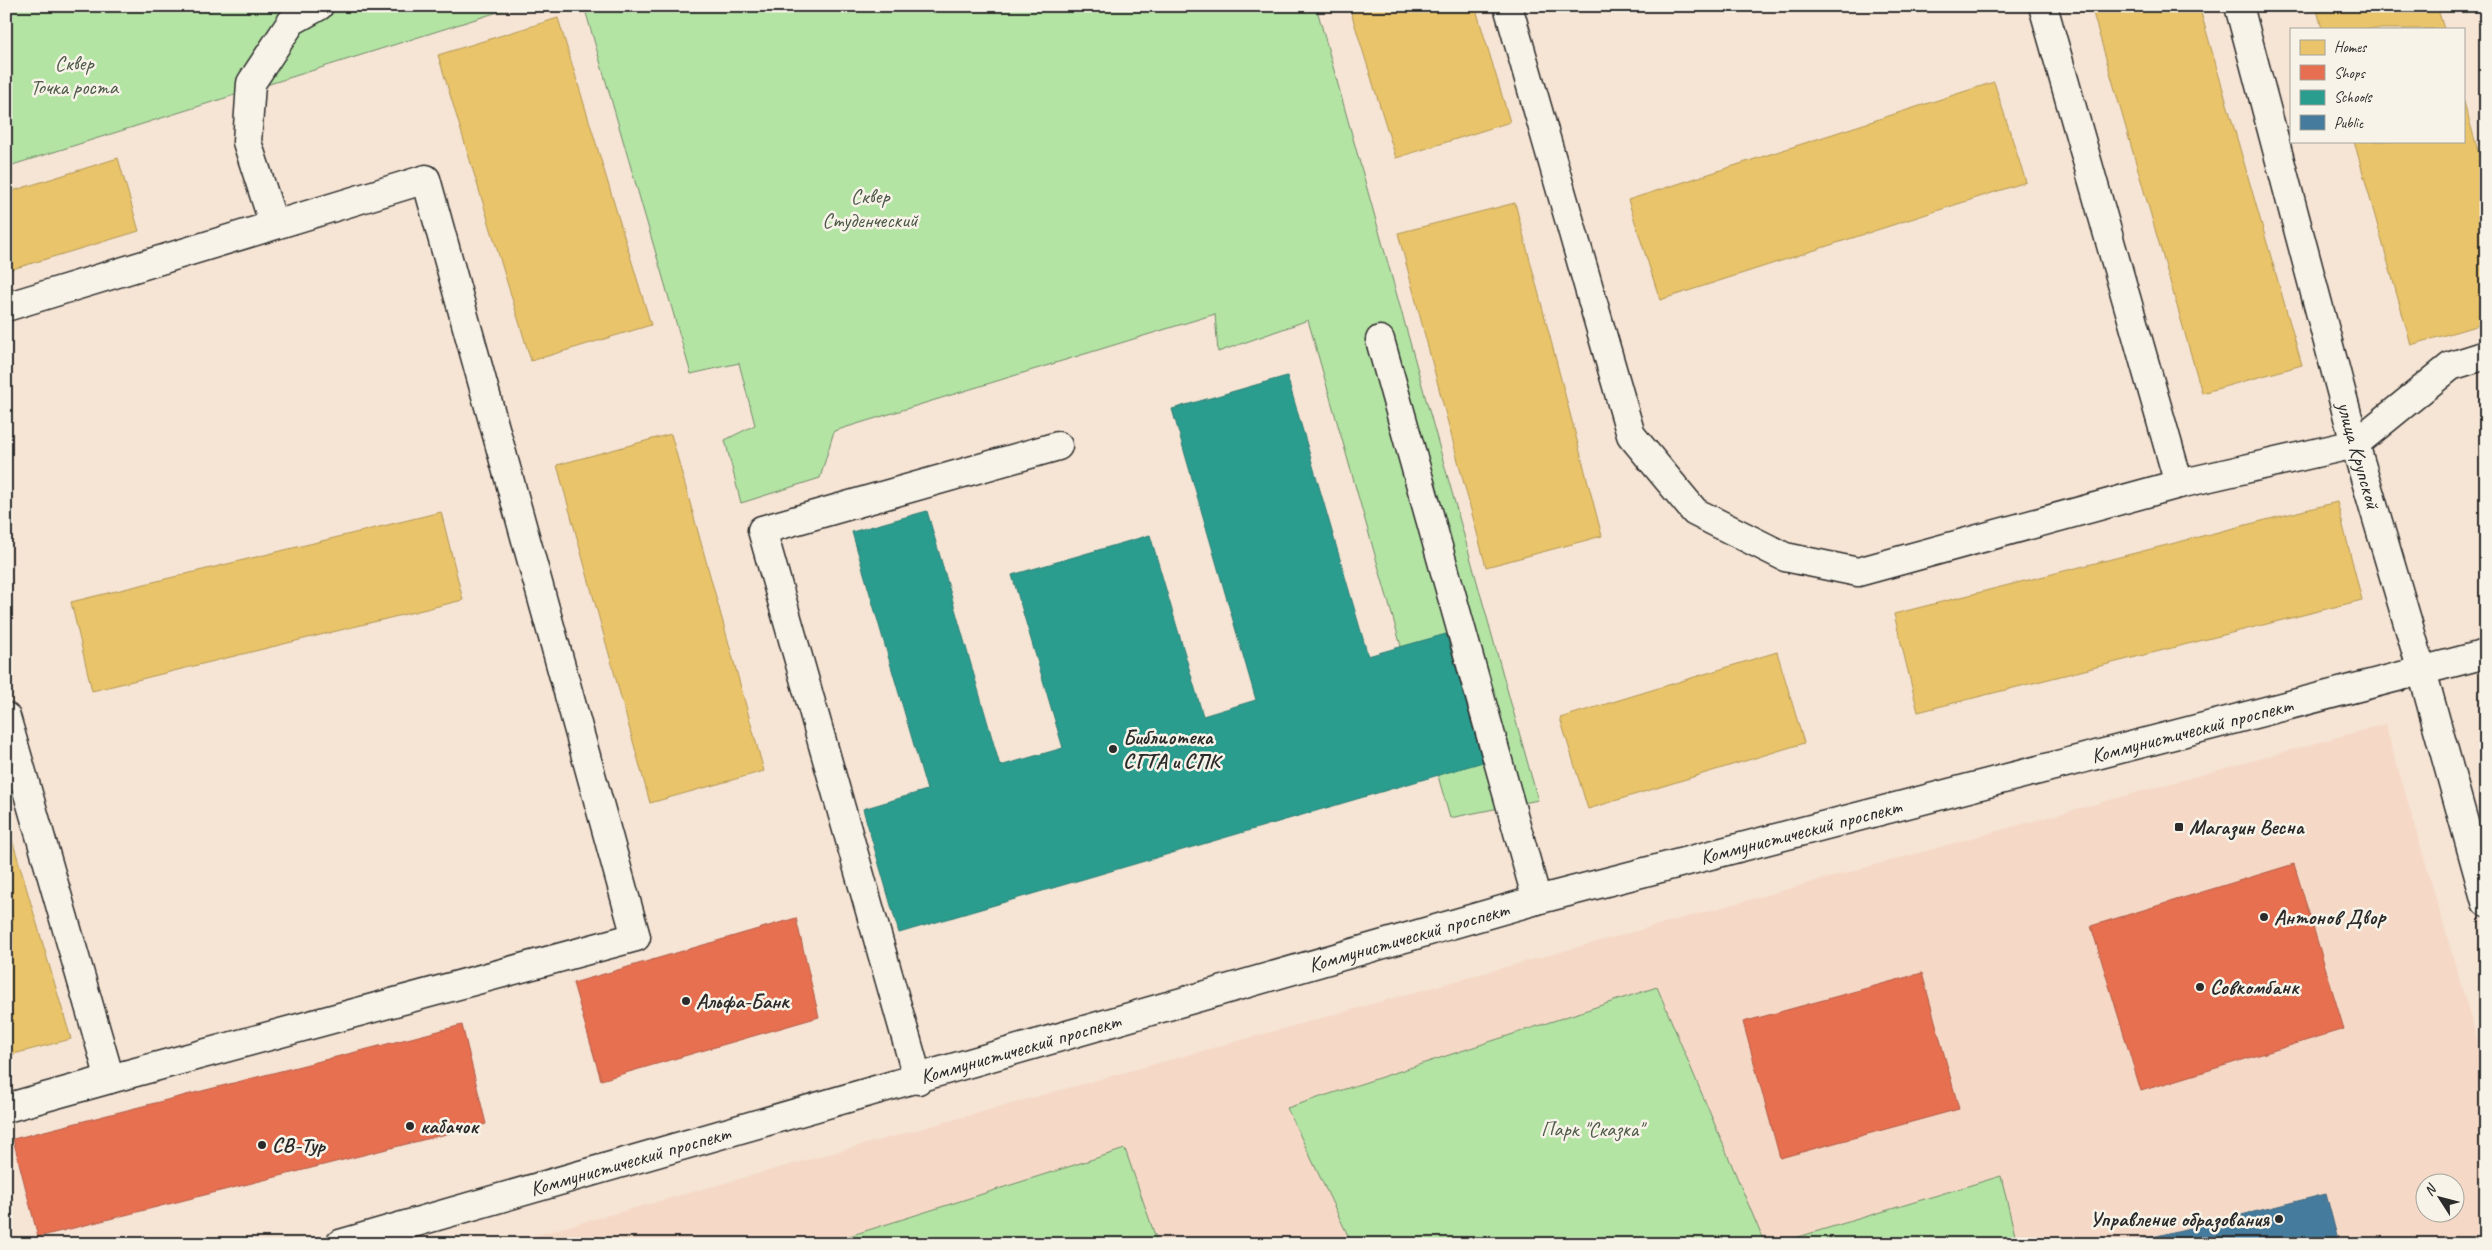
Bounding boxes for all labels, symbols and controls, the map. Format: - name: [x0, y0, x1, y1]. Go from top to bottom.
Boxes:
- legend: [2290, 28, 2464, 142]
- text: Homes: [2334, 38, 2368, 57]
- park label: Сквер Точка роста: [30, 50, 120, 100]
- text: Shops: [2334, 64, 2367, 83]
- text: Schools: [2334, 88, 2373, 107]
- text: Public: [2334, 114, 2364, 133]
- park label: Сквер Студенческий: [822, 183, 919, 233]
- street label: улица Крупской: [2331, 397, 2387, 513]
- street label: Коммунистический проспект: [2088, 691, 2297, 769]
- place label: Библиотека СГТА и СПК: [1123, 724, 1224, 774]
- marker: Библиотека СГТА и СПК: [1107, 743, 1119, 755]
- street label: Коммунистический проспект: [1697, 793, 1906, 870]
- place label: Магазин Весна: [2189, 814, 2305, 841]
- marker: Магазин Весна: [2173, 821, 2185, 833]
- street label: Коммунистический проспект: [1305, 895, 1513, 978]
- place label: Антонов Двор: [2274, 904, 2387, 930]
- marker: Антонов Двор: [2258, 911, 2270, 923]
- place label: Совкомбанк: [2210, 974, 2300, 1000]
- marker: Совкомбанк: [2194, 981, 2206, 993]
- place label: Альфа-Банк: [696, 988, 790, 1014]
- marker: Альфа-Банк: [680, 995, 692, 1007]
- street label: Коммунистический проспект: [917, 1007, 1125, 1090]
- place label: кабачок: [420, 1113, 480, 1139]
- park label: Парк "Сказка": [1541, 1116, 1647, 1142]
- street label: Коммунистический проспект: [527, 1119, 735, 1202]
- marker: кабачок: [404, 1120, 416, 1132]
- place label: СВ-Тур: [272, 1132, 327, 1158]
- marker: СВ-Тур: [256, 1139, 268, 1151]
- north arrow: [2414, 1172, 2464, 1222]
- text: N: [2420, 1180, 2441, 1199]
- place label: Управление образования: [2090, 1206, 2270, 1233]
- marker: Управление образования: [2273, 1213, 2285, 1225]

